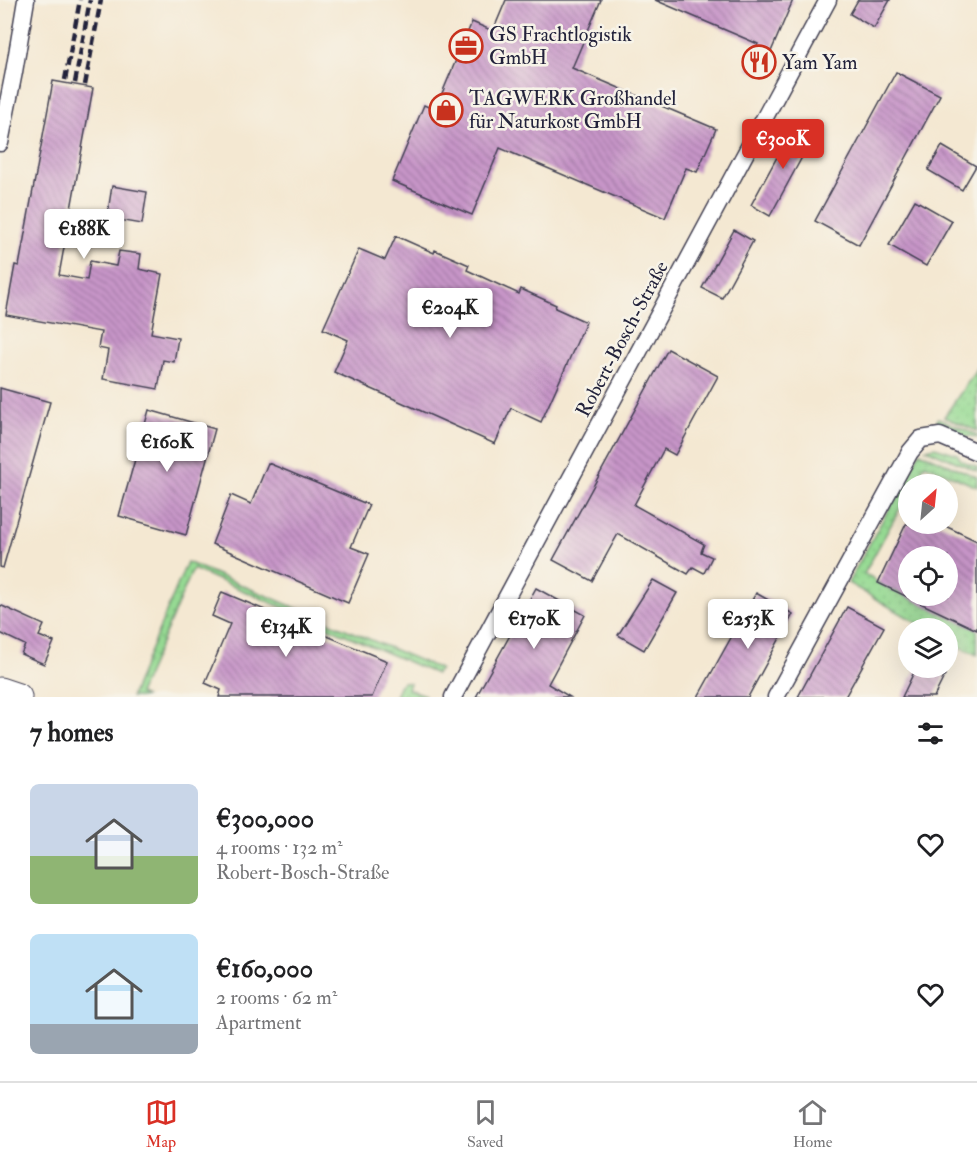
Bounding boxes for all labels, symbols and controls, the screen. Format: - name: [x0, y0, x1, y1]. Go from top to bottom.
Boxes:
- place label: GS Frachtlogistik GmbH: [489, 22, 632, 70]
- office icon: GS Frachtlogistik GmbH: [448, 28, 484, 64]
- restaurant icon: Yam Yam: [741, 44, 777, 80]
- place label: Yam Yam: [782, 50, 858, 75]
- place label: TAGWERK Großhandel für Naturkost GmbH: [469, 86, 677, 134]
- shop icon: TAGWERK Großhandel für Naturkost GmbH: [428, 92, 464, 128]
- pin: €300K: [741, 119, 825, 170]
- text: €300K: [756, 126, 810, 151]
- pin: €188K: [42, 209, 126, 260]
- text: €188K: [58, 216, 110, 241]
- street label: Robert-Bosch-Straße: [570, 257, 674, 421]
- pin: €204K: [408, 288, 492, 339]
- text: €204K: [422, 295, 478, 320]
- pin: €160K: [125, 422, 209, 473]
- text: €160K: [140, 429, 194, 454]
- north arrow: [898, 474, 958, 534]
- map controls: [898, 474, 958, 678]
- button: locate: [898, 546, 958, 606]
- pin: €170K: [492, 599, 576, 650]
- pin: €253K: [706, 599, 790, 650]
- text: €170K: [508, 606, 560, 631]
- text: €253K: [722, 606, 774, 631]
- pin: €134K: [244, 607, 328, 658]
- text: €134K: [260, 614, 312, 639]
- button: layers: [898, 618, 958, 678]
- text: 7 homes: [30, 717, 113, 749]
- icon: filters: [914, 717, 947, 750]
- text: €300,000: [216, 803, 314, 835]
- icon: home: [78, 808, 150, 880]
- icon: heart: [914, 828, 947, 861]
- text: 4 rooms · 132 m²: [216, 835, 343, 860]
- text: Robert-Bosch-Straße: [216, 860, 389, 885]
- text: €160,000: [216, 953, 313, 985]
- icon: home: [78, 958, 150, 1030]
- icon: heart: [914, 978, 947, 1011]
- text: 2 rooms · 62 m²: [216, 985, 337, 1010]
- text: Apartment: [216, 1010, 301, 1035]
- tab: Map: [145, 1096, 178, 1152]
- tab: Saved: [467, 1096, 503, 1152]
- tab: Home: [793, 1096, 832, 1152]

